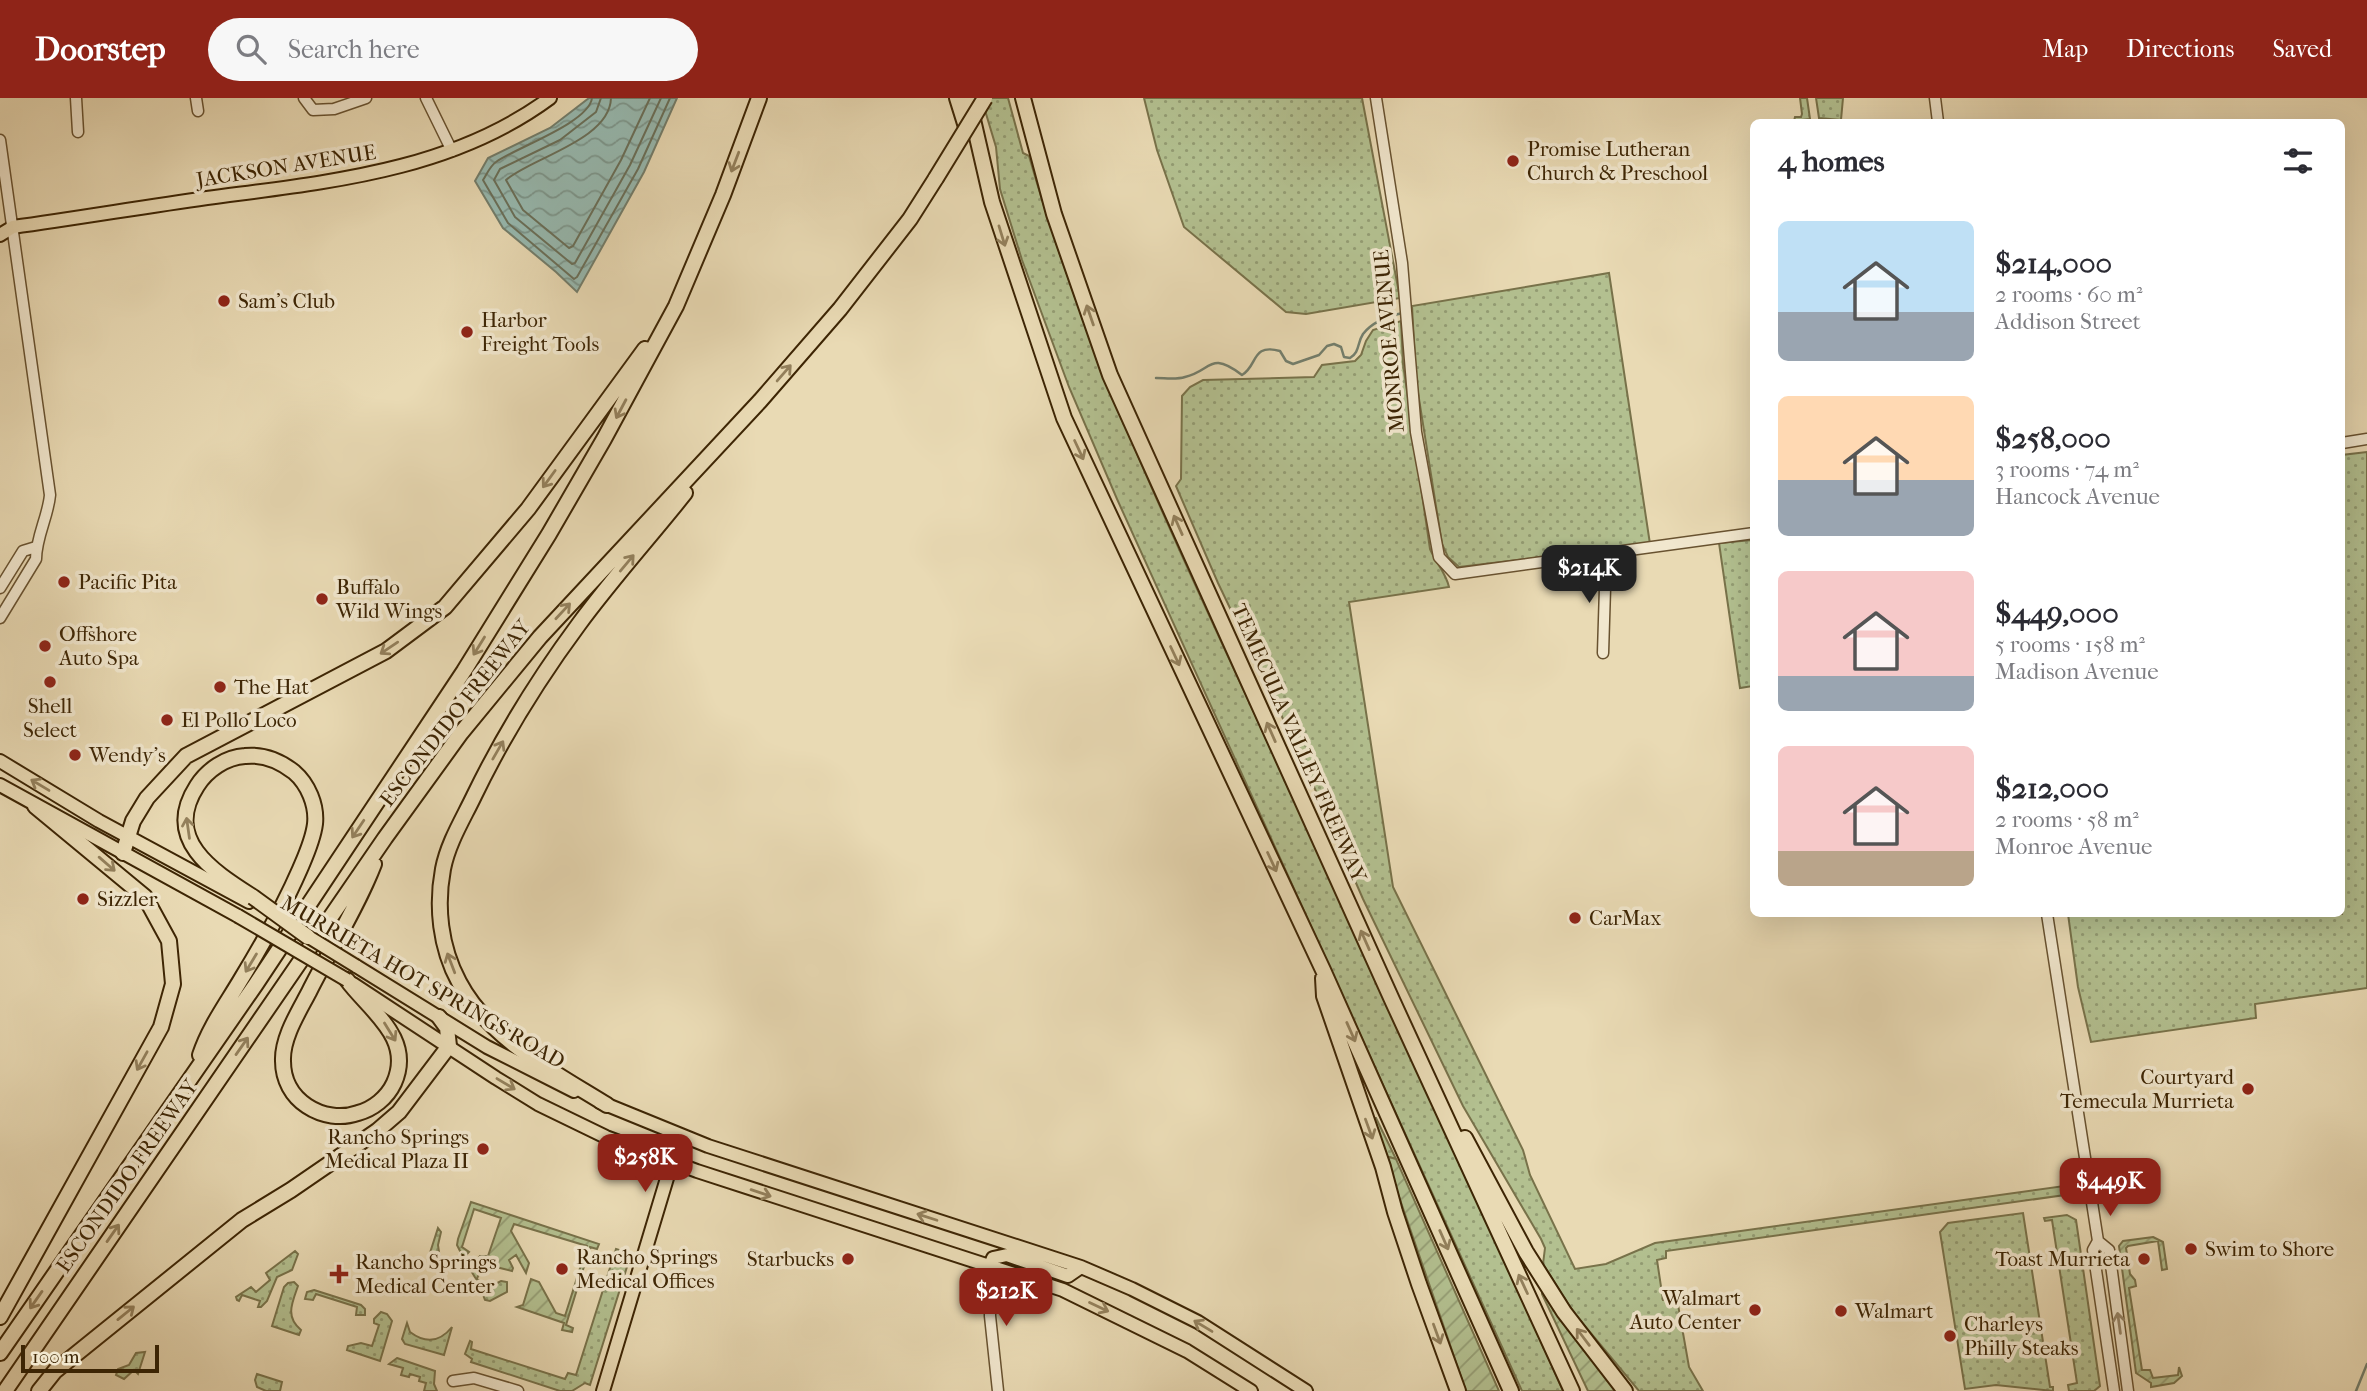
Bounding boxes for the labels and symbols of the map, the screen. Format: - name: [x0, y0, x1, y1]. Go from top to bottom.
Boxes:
- place label: Promise Lutheran Church & Preschool: [1527, 137, 1708, 185]
- street label: JACKSON AVENUE: [192, 140, 378, 192]
- one-way arrow: [728, 151, 741, 173]
- marker: Promise Lutheran Church & Preschool: [1505, 153, 1521, 169]
- one-way arrow: [997, 224, 1009, 246]
- street label: MONROE AVENUE: [1369, 248, 1409, 433]
- place label: Sam's Club: [238, 289, 335, 313]
- marker: Sam's Club: [216, 293, 232, 309]
- one-way arrow: [1083, 305, 1095, 327]
- place label: Harbor Freight Tools: [481, 308, 600, 356]
- marker: Harbor Freight Tools: [459, 324, 475, 340]
- one-way arrow: [776, 365, 793, 382]
- one-way arrow: [613, 398, 627, 418]
- one-way arrow: [1073, 438, 1086, 460]
- one-way arrow: [542, 469, 557, 488]
- one-way arrow: [1171, 515, 1184, 536]
- pin: $214K: [1540, 546, 1638, 605]
- one-way arrow: [619, 555, 635, 573]
- place label: Pacific Pita: [78, 570, 177, 594]
- marker: Pacific Pita: [56, 574, 72, 590]
- place label: Buffalo Wild Wings: [335, 575, 442, 623]
- marker: Buffalo Wild Wings: [314, 591, 330, 607]
- street label: TEMECULA VALLEY FREEWAY: [1227, 600, 1372, 887]
- one-way arrow: [554, 603, 571, 621]
- street label: ESCONDIDO FREEWAY: [375, 614, 536, 811]
- place label: Offshore Auto Spa: [58, 622, 139, 670]
- one-way arrow: [471, 636, 486, 655]
- marker: Offshore Auto Spa: [37, 638, 53, 654]
- one-way arrow: [380, 641, 399, 655]
- one-way arrow: [1168, 645, 1182, 666]
- marker: Shell Select: [42, 674, 58, 690]
- place label: The Hat: [234, 675, 309, 699]
- marker: The Hat: [212, 679, 228, 695]
- place label: Shell Select: [23, 694, 77, 742]
- place label: El Pollo Loco: [181, 708, 297, 732]
- marker: El Pollo Loco: [159, 712, 175, 728]
- one-way arrow: [1264, 722, 1277, 743]
- one-way arrow: [491, 741, 505, 761]
- place label: Wendy's: [88, 743, 166, 767]
- marker: Wendy's: [67, 747, 83, 763]
- one-way arrow: [30, 778, 50, 792]
- one-way arrow: [182, 817, 195, 840]
- one-way arrow: [351, 819, 365, 839]
- one-way arrow: [1266, 851, 1279, 872]
- one-way arrow: [98, 856, 116, 872]
- place label: Sizzler: [97, 887, 158, 911]
- marker: Sizzler: [75, 891, 91, 907]
- street label: MURRIETA HOT SPRINGS ROAD: [277, 891, 569, 1073]
- place label: CarMax: [1589, 906, 1661, 930]
- marker: CarMax: [1567, 910, 1583, 926]
- one-way arrow: [1358, 930, 1371, 951]
- one-way arrow: [244, 952, 258, 972]
- one-way arrow: [444, 953, 457, 975]
- one-way arrow: [384, 1021, 398, 1041]
- one-way arrow: [1345, 1021, 1358, 1042]
- one-way arrow: [235, 1037, 249, 1056]
- one-way arrow: [135, 1051, 149, 1071]
- place label: Courtyard Temecula Murrieta: [2060, 1065, 2235, 1113]
- street label: ESCONDIDO FREEWAY: [51, 1074, 203, 1277]
- one-way arrow: [495, 1078, 515, 1092]
- marker: Courtyard Temecula Murrieta: [2240, 1081, 2256, 1097]
- one-way arrow: [1364, 1117, 1376, 1139]
- place label: Rancho Springs Medical Plaza II: [325, 1125, 469, 1173]
- pin: $258K: [596, 1134, 694, 1194]
- marker: Rancho Springs Medical Plaza II: [475, 1141, 491, 1157]
- pin: $449K: [2061, 1158, 2159, 1218]
- one-way arrow: [750, 1187, 772, 1200]
- one-way arrow: [916, 1210, 938, 1222]
- one-way arrow: [105, 1224, 120, 1243]
- one-way arrow: [1438, 1229, 1451, 1250]
- place label: Swim to Shore: [2205, 1237, 2334, 1261]
- marker: Swim to Shore: [2183, 1241, 2199, 1257]
- place label: Rancho Springs Medical Offices: [576, 1245, 718, 1293]
- place label: Starbucks: [747, 1247, 834, 1271]
- place label: Toast Murrieta: [1995, 1247, 2130, 1271]
- place label: Rancho Springs Medical Center: [355, 1250, 497, 1298]
- marker: Starbucks: [840, 1251, 856, 1267]
- marker: Toast Murrieta: [2136, 1251, 2152, 1267]
- marker: Rancho Springs Medical Offices: [554, 1261, 570, 1277]
- marker: Rancho Springs Medical Center: [329, 1264, 349, 1284]
- pin: $212K: [957, 1268, 1055, 1328]
- one-way arrow: [1516, 1274, 1529, 1295]
- place label: Walmart Auto Center: [1629, 1286, 1741, 1334]
- one-way arrow: [29, 1290, 43, 1310]
- place label: Walmart: [1854, 1299, 1934, 1323]
- one-way arrow: [1088, 1301, 1109, 1314]
- marker: Walmart Auto Center: [1747, 1302, 1763, 1318]
- marker: Walmart: [1833, 1303, 1849, 1319]
- one-way arrow: [116, 1305, 134, 1321]
- place label: Charleys Philly Steaks: [1964, 1312, 2079, 1360]
- one-way arrow: [2112, 1313, 2125, 1335]
- one-way arrow: [1194, 1319, 1214, 1333]
- one-way arrow: [1432, 1322, 1444, 1344]
- one-way arrow: [1576, 1328, 1591, 1347]
- marker: Charleys Philly Steaks: [1942, 1328, 1958, 1344]
- scale bar: [21, 1342, 159, 1374]

